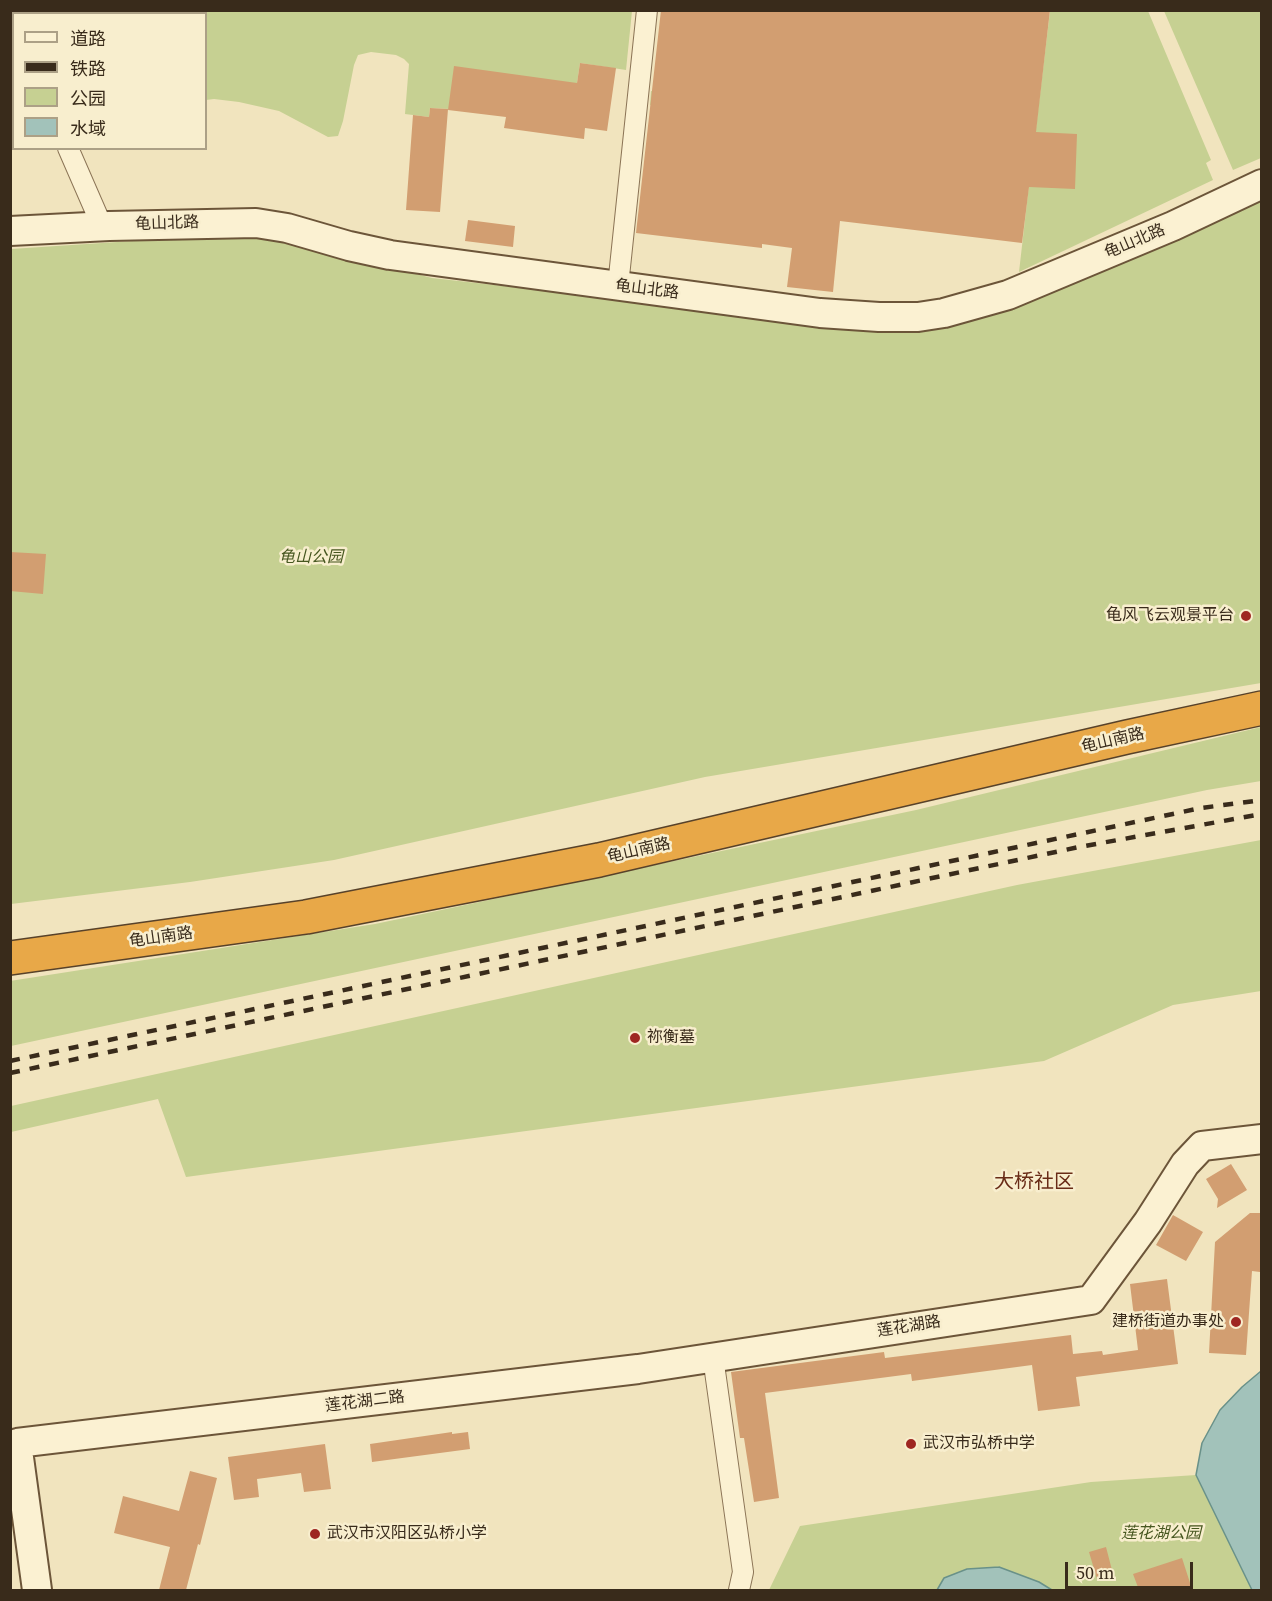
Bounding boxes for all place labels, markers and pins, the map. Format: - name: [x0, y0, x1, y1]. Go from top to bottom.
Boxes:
- place label: 龟风飞云观景平台: [1106, 606, 1234, 626]
- marker: 龟风飞云观景平台: [1239, 609, 1253, 623]
- place label: 祢衡墓: [647, 1028, 695, 1048]
- marker: 祢衡墓: [628, 1031, 642, 1045]
- place label: 建桥街道办事处: [1112, 1312, 1224, 1332]
- marker: 建桥街道办事处: [1229, 1315, 1243, 1329]
- place label: 武汉市弘桥中学: [923, 1434, 1035, 1454]
- marker: 武汉市弘桥中学: [904, 1437, 918, 1451]
- place label: 武汉市汉阳区弘桥小学: [327, 1524, 487, 1544]
- marker: 武汉市汉阳区弘桥小学: [308, 1527, 322, 1541]

